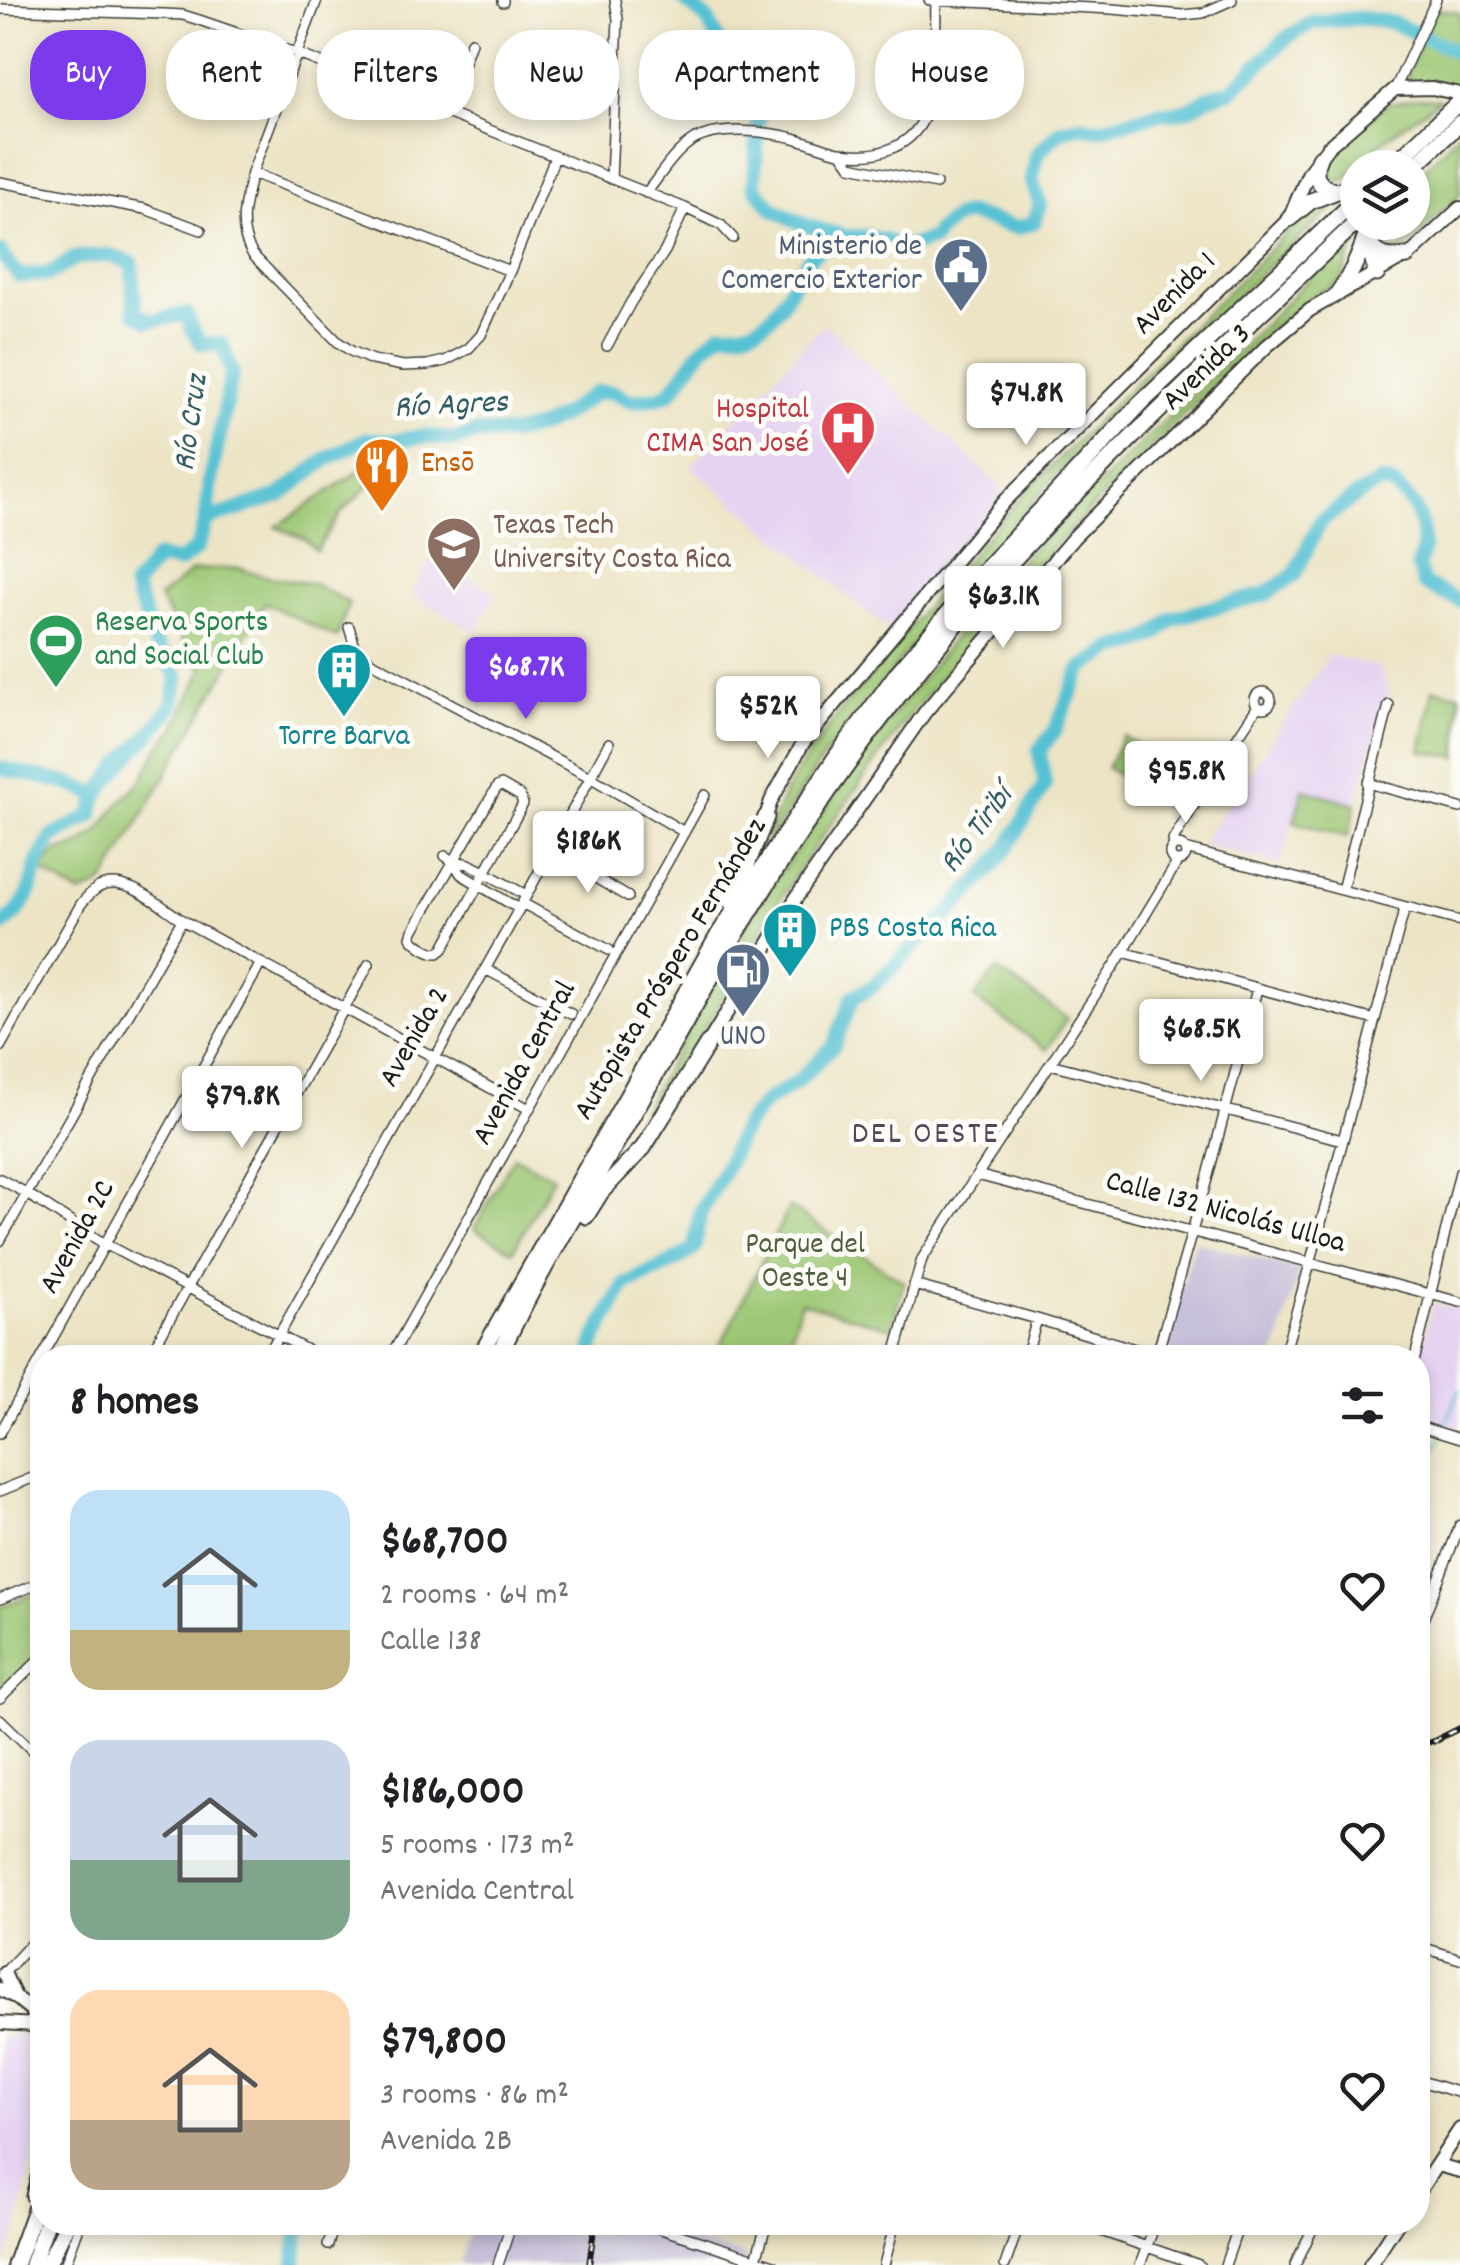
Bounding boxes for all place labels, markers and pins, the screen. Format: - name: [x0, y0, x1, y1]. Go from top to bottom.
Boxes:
- place label: Ministerio de Comercio Exterior: [721, 227, 922, 304]
- public building icon: Ministerio de Comercio Exterior: [931, 235, 991, 314]
- pin: $74.8K: [945, 363, 1107, 448]
- place label: Hospital CIMA San José: [646, 390, 809, 467]
- hospital icon: Hospital CIMA San José: [818, 398, 878, 477]
- restaurant icon: Ensō: [352, 435, 412, 514]
- place label: Ensō: [421, 444, 474, 487]
- place label: Texas Tech University Costa Rica: [493, 506, 732, 583]
- school or university icon: Texas Tech University Costa Rica: [424, 514, 484, 593]
- pin: $63.1K: [922, 566, 1084, 651]
- place label: Reserva Sports and Social Club: [95, 603, 268, 680]
- sports icon: Reserva Sports and Social Club: [26, 611, 86, 690]
- pin: $68.7K: [445, 637, 607, 722]
- building icon: Torre Barva: [314, 640, 374, 719]
- pin: $52K: [709, 676, 827, 761]
- place label: Torre Barva: [279, 717, 410, 760]
- pin: $95.8K: [1105, 741, 1267, 826]
- pin: $186K: [518, 811, 658, 896]
- building icon: PBS Costa Rica: [760, 900, 820, 979]
- place label: PBS Costa Rica: [829, 909, 997, 952]
- fuel station icon: UNO: [713, 940, 773, 1019]
- pin: $68.5K: [1120, 999, 1282, 1084]
- place label: UNO: [720, 1017, 766, 1060]
- pin: $79.8K: [161, 1066, 323, 1151]

